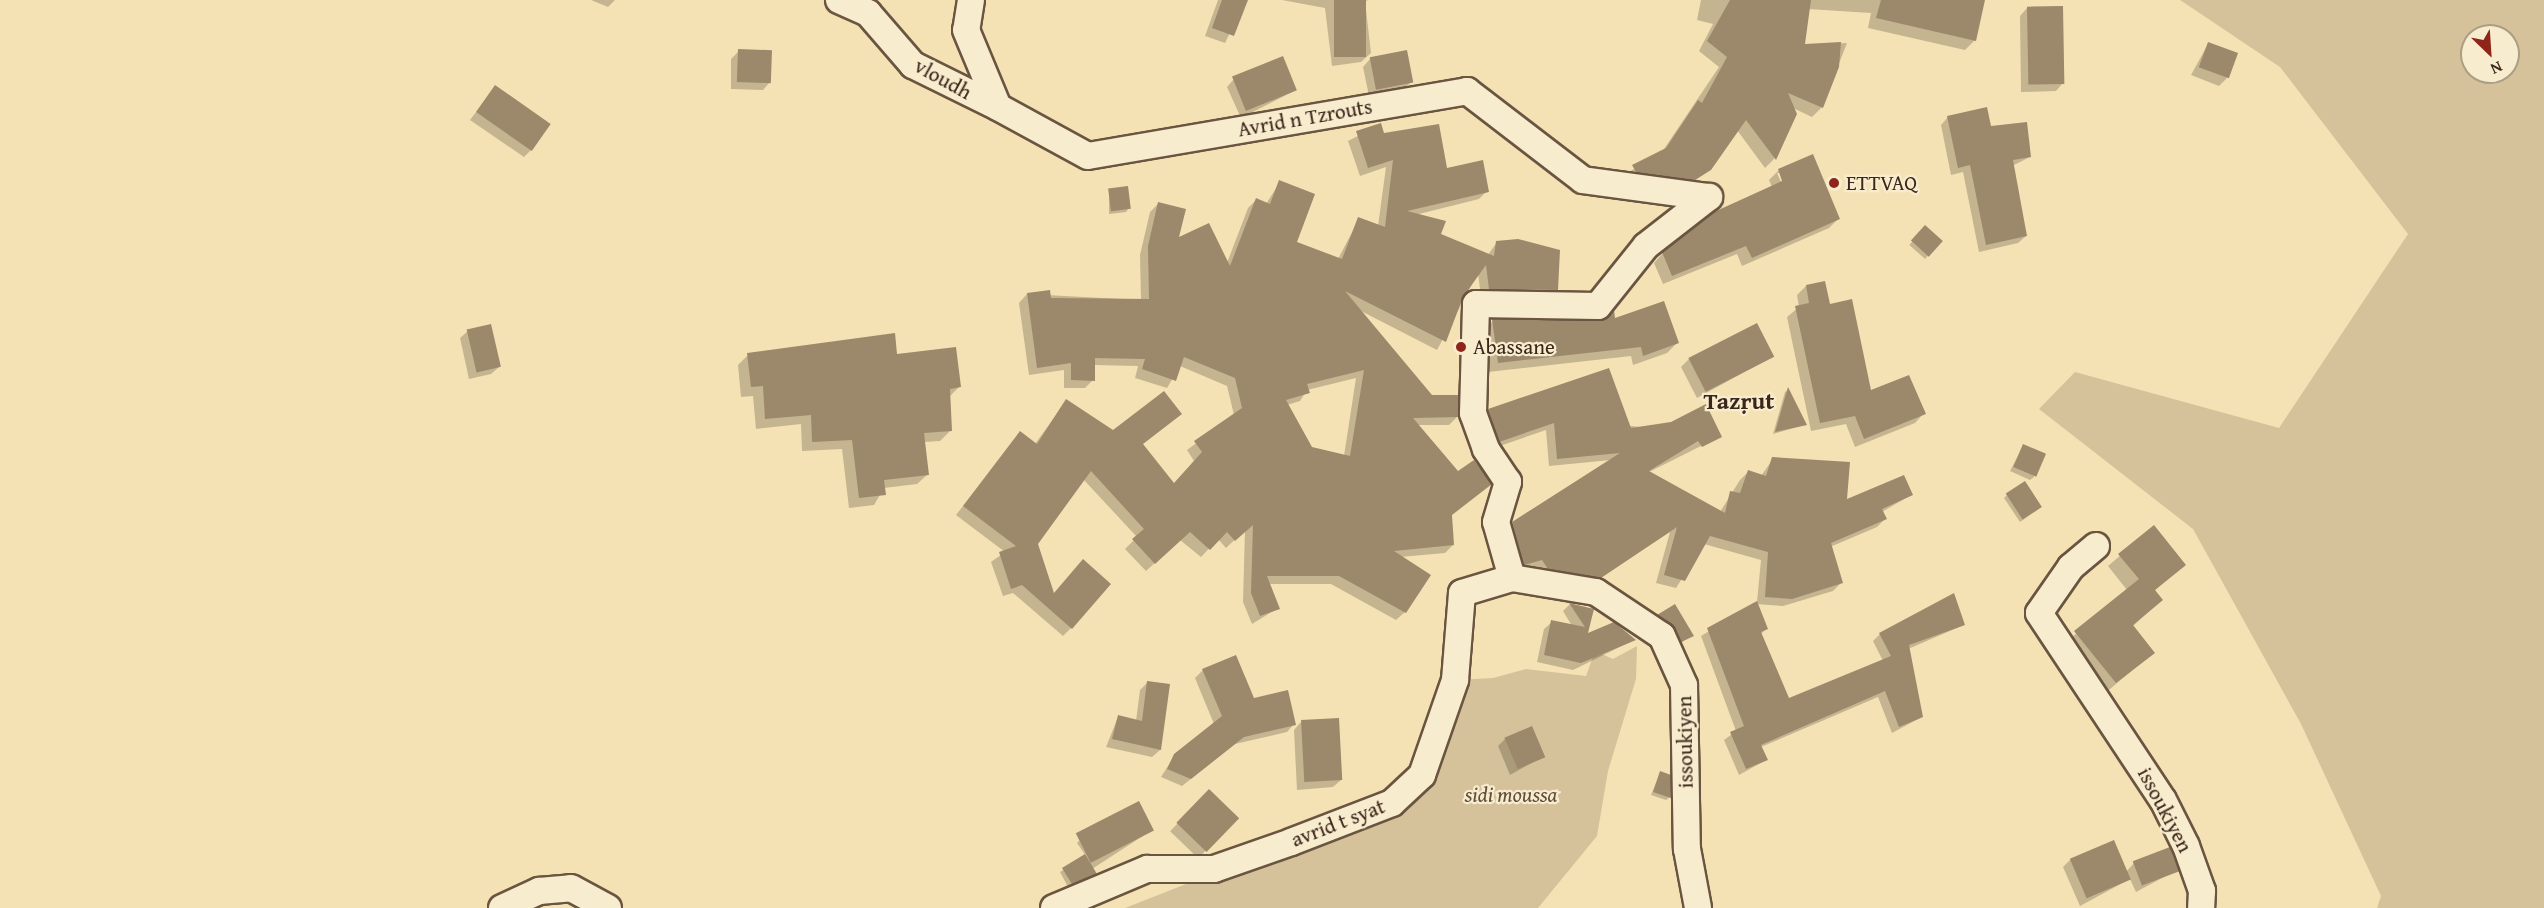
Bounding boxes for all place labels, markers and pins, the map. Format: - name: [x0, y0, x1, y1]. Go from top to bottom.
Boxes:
- place label: ETTVAQ: [1846, 170, 1917, 196]
- marker: ETTVAQ: [1827, 176, 1841, 190]
- place label: Abassane: [1473, 334, 1555, 360]
- marker: Abassane: [1454, 340, 1468, 354]

